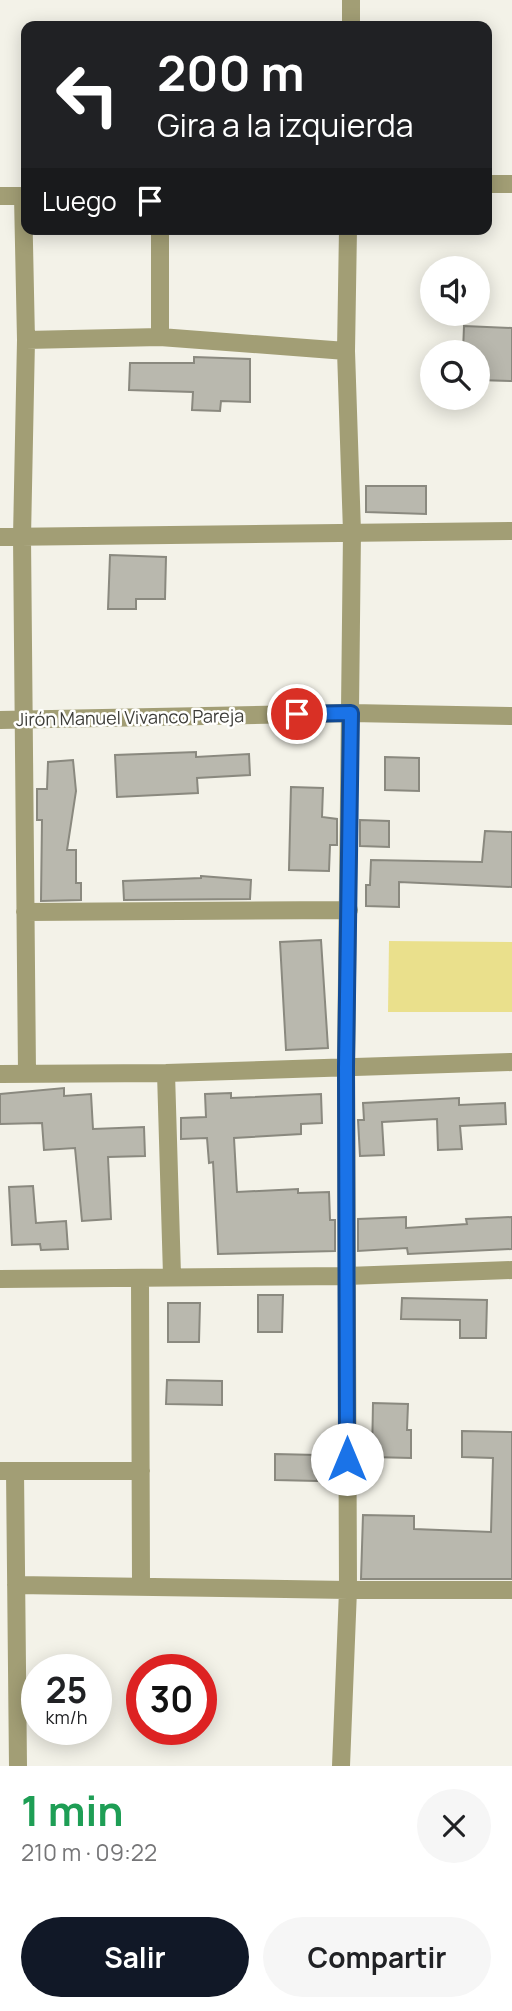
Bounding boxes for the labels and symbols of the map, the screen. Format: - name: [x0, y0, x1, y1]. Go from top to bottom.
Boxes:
- pin: [267, 684, 327, 744]
- street label: Jirón Manuel Vivanco Pareja: [16, 703, 244, 731]
- position arrow: [310, 1422, 384, 1496]
- speed limit sign: 30: [126, 1654, 217, 1745]

